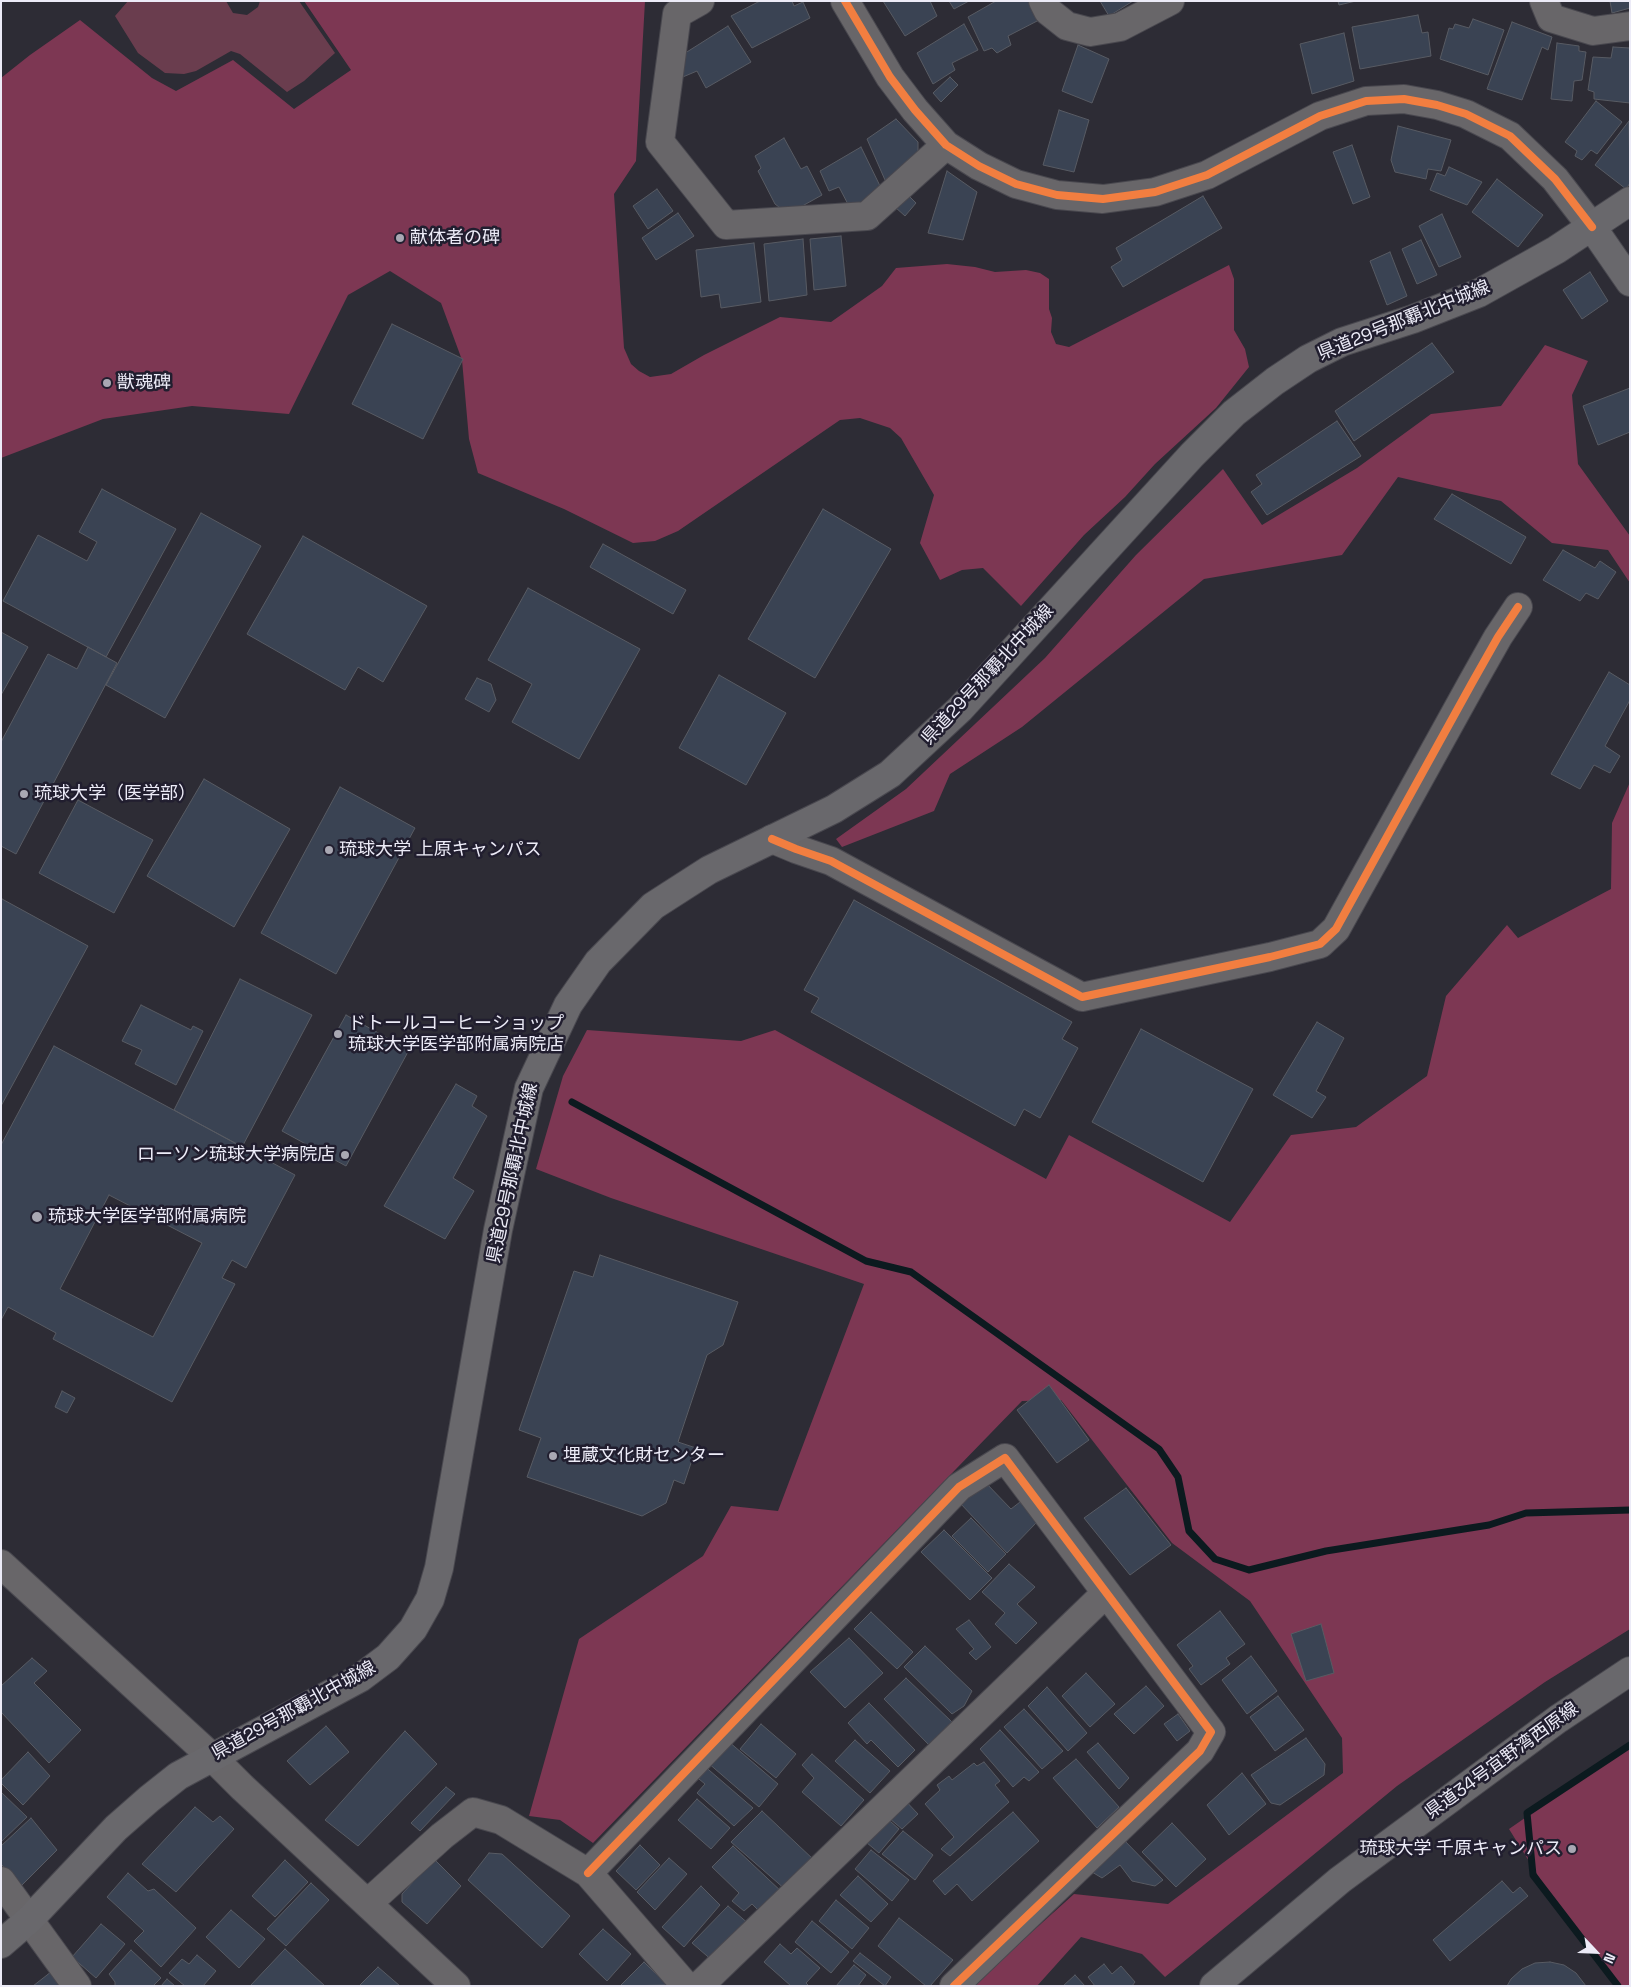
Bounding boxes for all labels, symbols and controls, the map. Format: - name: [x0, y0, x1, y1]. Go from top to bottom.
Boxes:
- place label: 献体者の碑: [410, 227, 500, 249]
- marker: 献体者の碑: [394, 232, 406, 244]
- street label: 県道29号那覇北中城線: [1315, 277, 1493, 365]
- place label: 獣魂碑: [117, 372, 171, 394]
- marker: 獣魂碑: [101, 377, 113, 389]
- street label: 県道29号那覇北中城線: [917, 600, 1059, 750]
- place label: 琉球大学（医学部）: [34, 783, 196, 805]
- marker: 琉球大学（医学部）: [18, 788, 30, 800]
- place label: 琉球大学 上原キャンパス: [339, 839, 542, 861]
- marker: 琉球大学 上原キャンパス: [323, 844, 335, 856]
- place label: ドトールコーヒーショップ 琉球大学医学部附属病院店: [348, 1013, 564, 1056]
- marker: ドトールコーヒーショップ 琉球大学医学部附属病院店: [332, 1028, 344, 1040]
- street label: 県道29号那覇北中城線: [483, 1081, 543, 1265]
- place label: ローソン琉球大学病院店: [137, 1144, 335, 1166]
- marker: ローソン琉球大学病院店: [339, 1149, 351, 1161]
- place label: 琉球大学医学部附属病院: [48, 1206, 246, 1228]
- marker: 琉球大学医学部附属病院: [30, 1210, 44, 1224]
- place label: 埋蔵文化財センター: [563, 1445, 725, 1467]
- marker: 埋蔵文化財センター: [547, 1450, 559, 1462]
- street label: 県道29号那覇北中城線: [208, 1657, 380, 1765]
- street label: 県道34号宜野湾西原線: [1421, 1698, 1583, 1824]
- place label: 琉球大学 千原キャンパス: [1359, 1838, 1562, 1860]
- marker: 琉球大学 千原キャンパス: [1566, 1843, 1578, 1855]
- north arrow: [1571, 1927, 1621, 1977]
- text: N: [1599, 1950, 1620, 1966]

